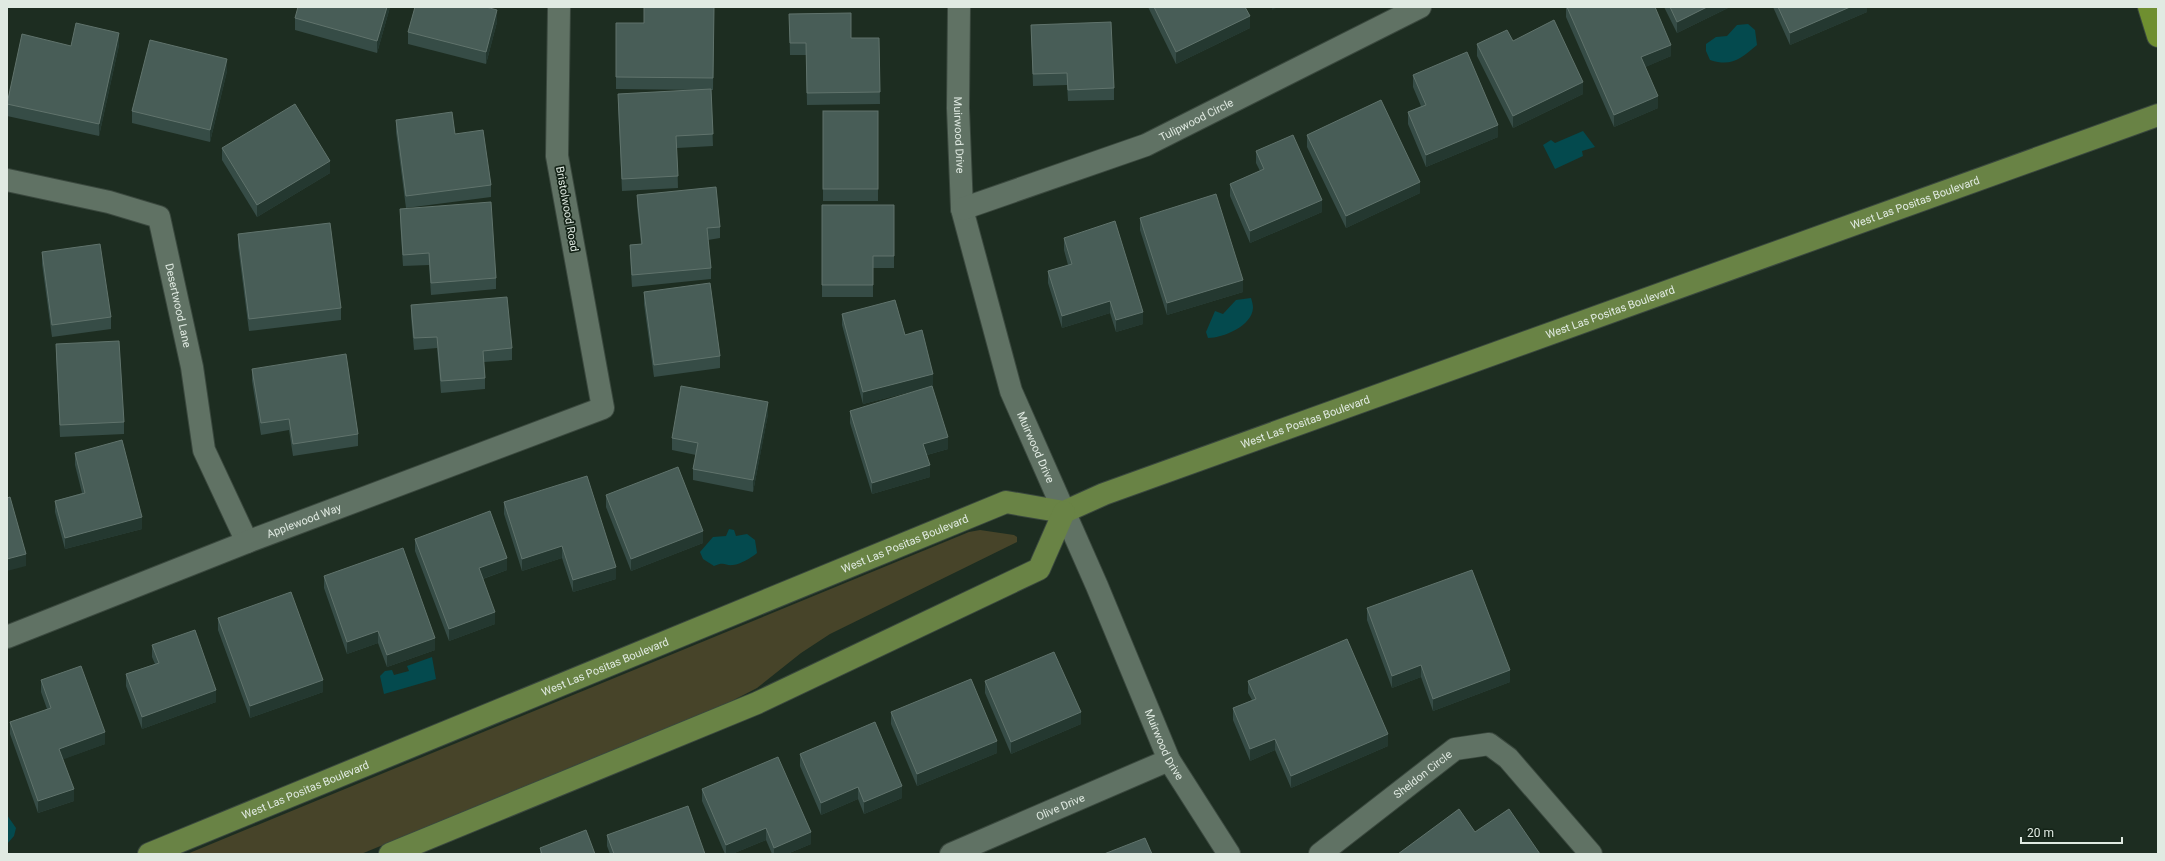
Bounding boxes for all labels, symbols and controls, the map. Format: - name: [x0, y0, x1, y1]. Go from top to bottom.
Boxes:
- street label: Tulipwood Circle: [1157, 96, 1236, 144]
- street label: Muirwood Drive: [951, 97, 967, 174]
- street label: Bristolwood Road: [553, 165, 581, 253]
- street label: West Las Positas Boulevard: [1849, 173, 1981, 232]
- street label: Desertwood Lane: [163, 262, 194, 349]
- street label: West Las Positas Boulevard: [1544, 283, 1676, 341]
- street label: West Las Positas Boulevard: [1239, 393, 1371, 451]
- street label: Muirwood Drive: [1014, 409, 1057, 485]
- street label: Applewood Way: [265, 500, 344, 540]
- street label: West Las Positas Boulevard: [839, 512, 970, 575]
- street label: West Las Positas Boulevard: [540, 635, 670, 699]
- street label: Muirwood Drive: [1142, 707, 1187, 782]
- street label: Sheldon Circle: [1391, 747, 1454, 801]
- street label: West Las Positas Boulevard: [240, 758, 371, 822]
- street label: Olive Drive: [1034, 791, 1087, 823]
- scale bar: [2021, 819, 2122, 845]
- text: 20 m: [2027, 826, 2054, 840]

